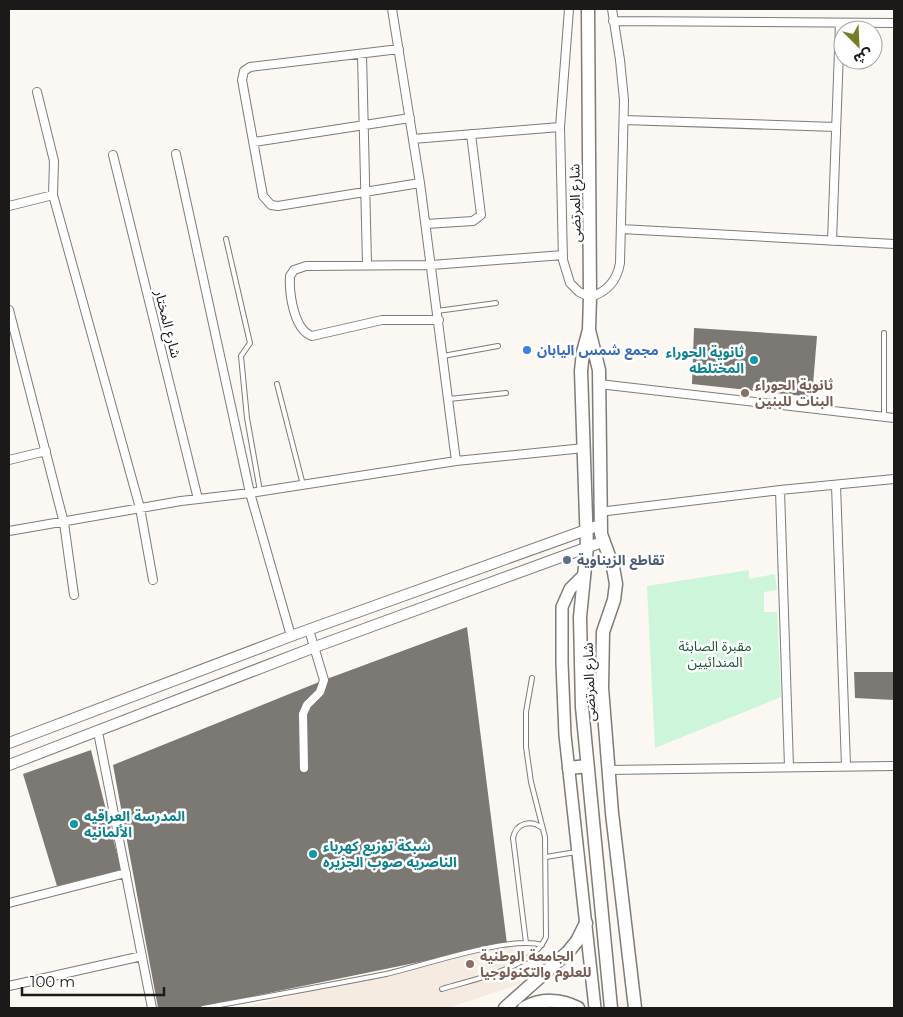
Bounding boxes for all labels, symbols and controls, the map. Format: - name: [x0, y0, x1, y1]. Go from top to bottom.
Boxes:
- north arrow: [833, 20, 883, 70]
- text: ش: [851, 45, 876, 69]
- street label: شارع المرتضى: [565, 163, 587, 243]
- street label: شارع المختار: [149, 287, 185, 360]
- place label: مجمع شمس اليابان: [537, 341, 659, 360]
- place label: ثانوية الحوراء المختلطه: [666, 343, 745, 377]
- marker: مجمع شمس اليابان: [521, 344, 533, 356]
- marker: ثانوية الحوراء المختلطه: [748, 354, 760, 366]
- place label: ثانوية الحوراء البنات للبنين: [755, 376, 834, 410]
- marker: ثانوية الحوراء البنات للبنين: [739, 387, 751, 399]
- place label: تقاطع الزيناوية: [577, 551, 665, 570]
- marker: تقاطع الزيناوية: [561, 554, 573, 566]
- park label: مقبرة الصابئة المندائيين: [678, 637, 752, 671]
- street label: شارع المرتضى: [579, 642, 601, 722]
- place label: المدرسة العراقيه الألمانيه: [84, 807, 185, 841]
- marker: المدرسة العراقيه الألمانيه: [68, 818, 80, 830]
- place label: شبكة توزيع كهرباء الناصريه صوب الجزيره: [323, 837, 457, 871]
- marker: شبكة توزيع كهرباء الناصريه صوب الجزيره: [307, 848, 319, 860]
- place label: الجامعة الوطنية للعلوم والتكنولوجيا: [480, 947, 591, 983]
- marker: الجامعة الوطنية للعلوم والتكنولوجيا: [464, 958, 476, 970]
- scale bar: [22, 964, 165, 996]
- text: 100 m: [30, 972, 75, 991]

